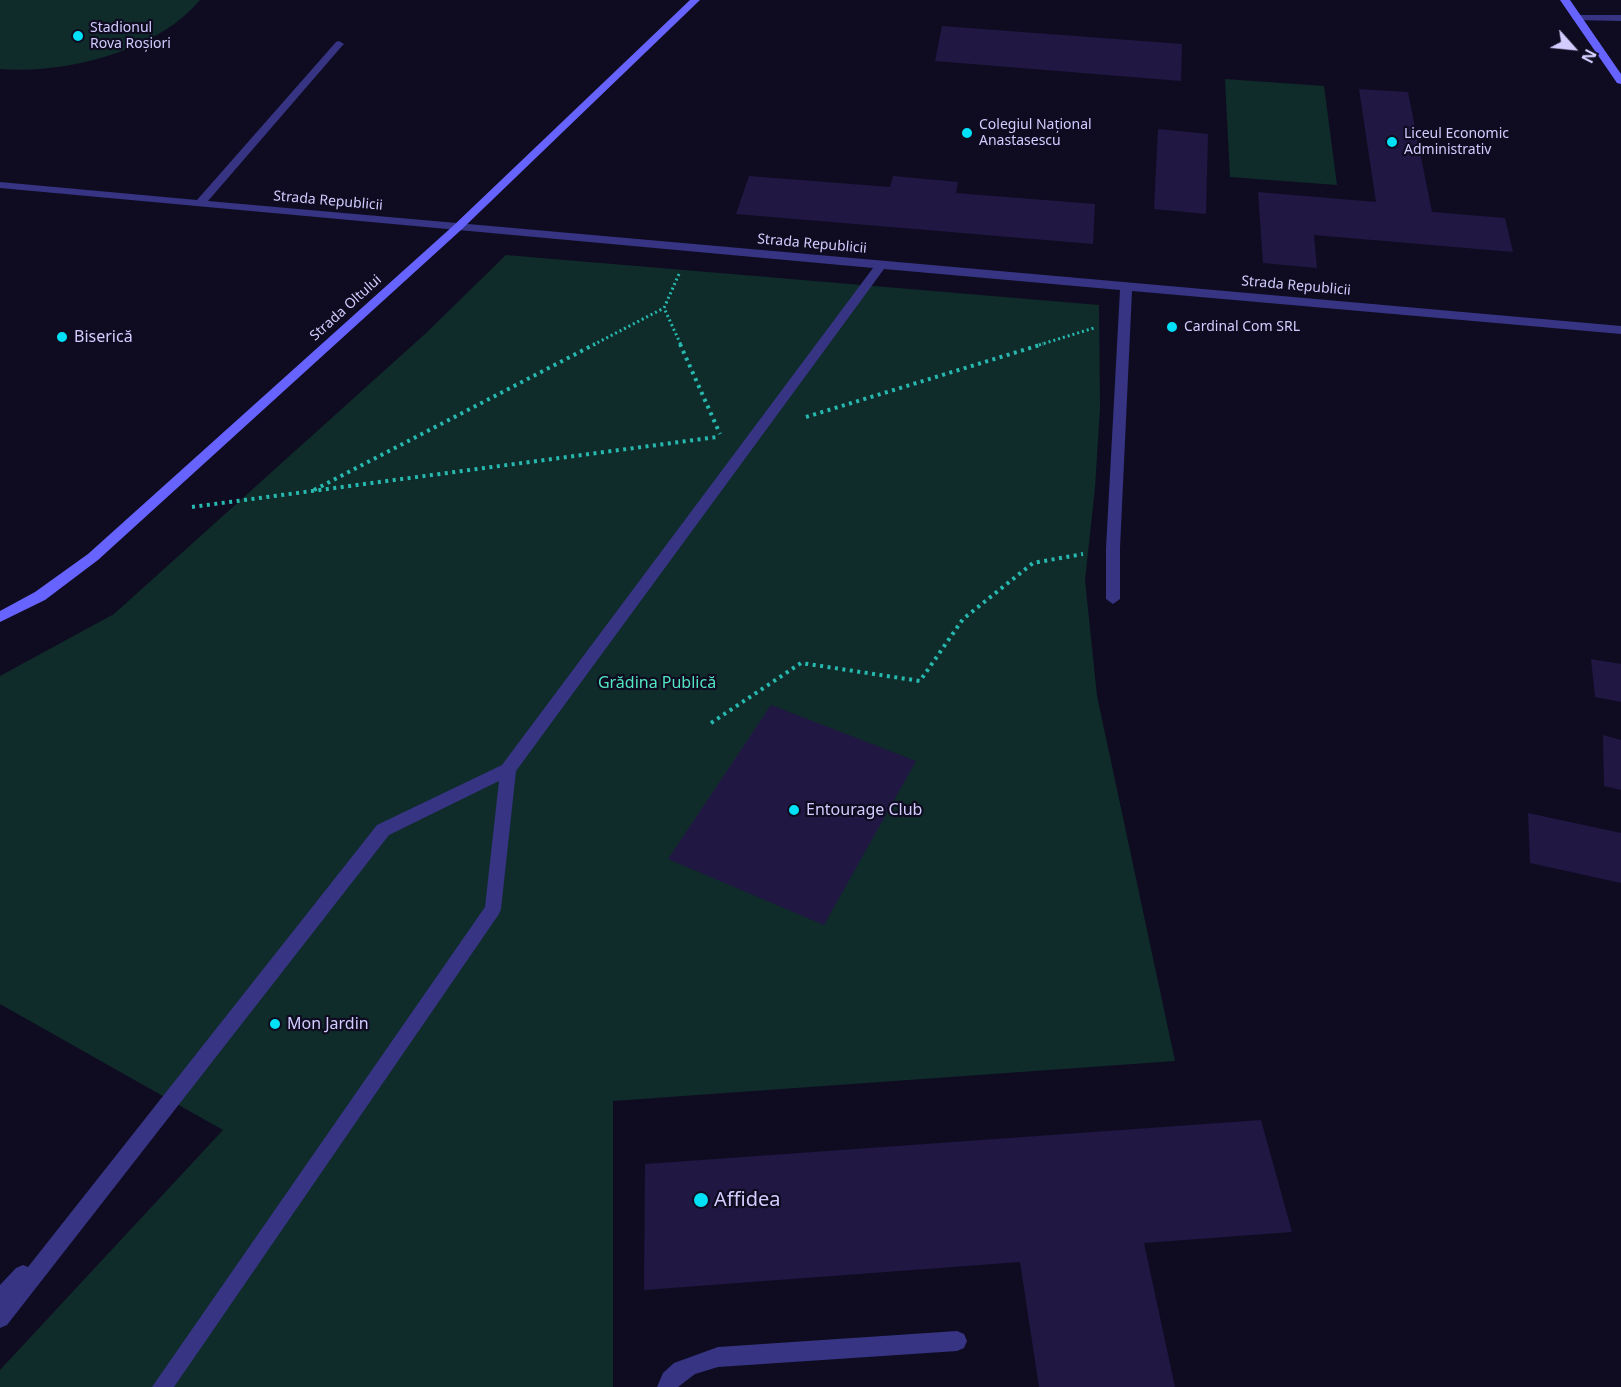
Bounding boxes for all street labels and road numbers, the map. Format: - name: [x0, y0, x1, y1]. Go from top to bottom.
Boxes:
- street label: Strada Republicii: [273, 188, 383, 214]
- street label: Strada Republicii: [757, 231, 867, 257]
- street label: Strada Oltului: [307, 272, 385, 344]
- street label: Strada Republicii: [1241, 273, 1351, 299]

